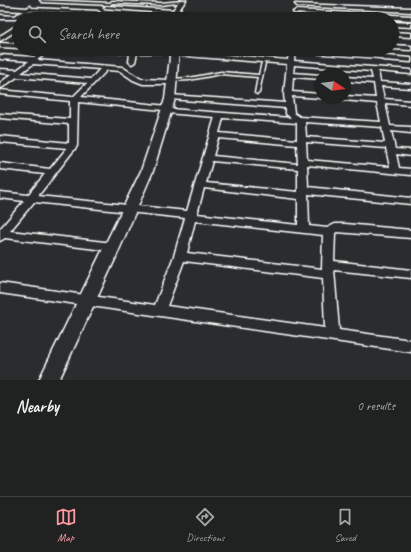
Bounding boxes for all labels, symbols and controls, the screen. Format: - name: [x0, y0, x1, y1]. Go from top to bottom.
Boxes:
- search box: [12, 12, 399, 56]
- icon: search: [26, 23, 48, 45]
- text: Search here: [58, 25, 119, 44]
- north arrow: [315, 68, 351, 104]
- text: Nearby: [16, 396, 59, 417]
- text: 0 results: [357, 398, 395, 414]
- tab: Map: [55, 506, 77, 544]
- tab: Directions: [186, 506, 225, 544]
- tab: Saved: [334, 506, 356, 544]

